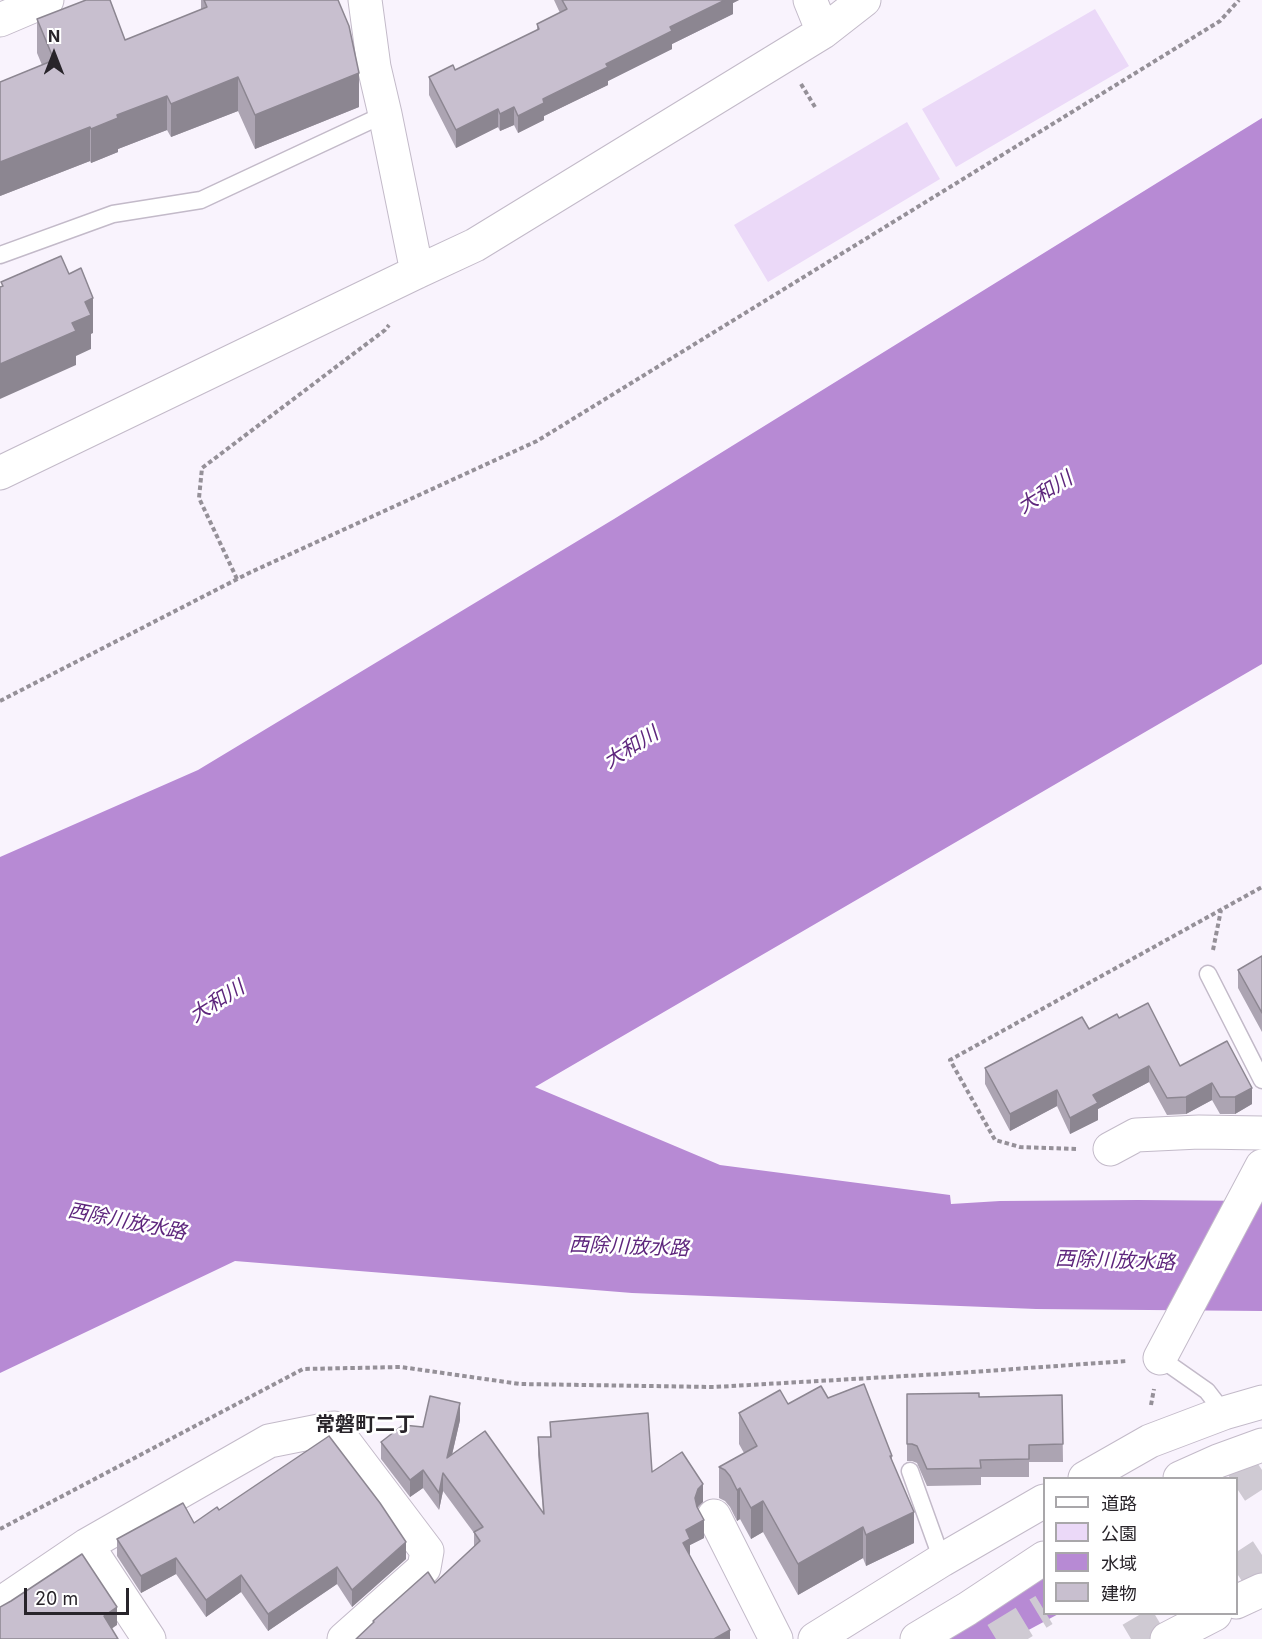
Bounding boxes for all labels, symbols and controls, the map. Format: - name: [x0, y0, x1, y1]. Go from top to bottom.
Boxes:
- north arrow: [24, 24, 84, 84]
- text: N: [48, 26, 60, 46]
- water label: 大和川: [1013, 467, 1077, 519]
- water label: 大和川: [599, 722, 663, 774]
- water label: 大和川: [185, 976, 249, 1028]
- water label: 西除川放水路: [66, 1199, 188, 1245]
- water label: 西除川放水路: [569, 1233, 689, 1261]
- water label: 西除川放水路: [1055, 1247, 1175, 1275]
- district label: 常磐町二丁: [315, 1413, 415, 1437]
- legend: [1043, 1477, 1238, 1615]
- text: 道路: [1101, 1493, 1137, 1514]
- text: 公園: [1101, 1523, 1137, 1544]
- text: 水域: [1101, 1553, 1137, 1574]
- scale bar: [27, 1576, 132, 1614]
- text: 建物: [1101, 1583, 1137, 1604]
- text: 20 m: [35, 1588, 78, 1609]

